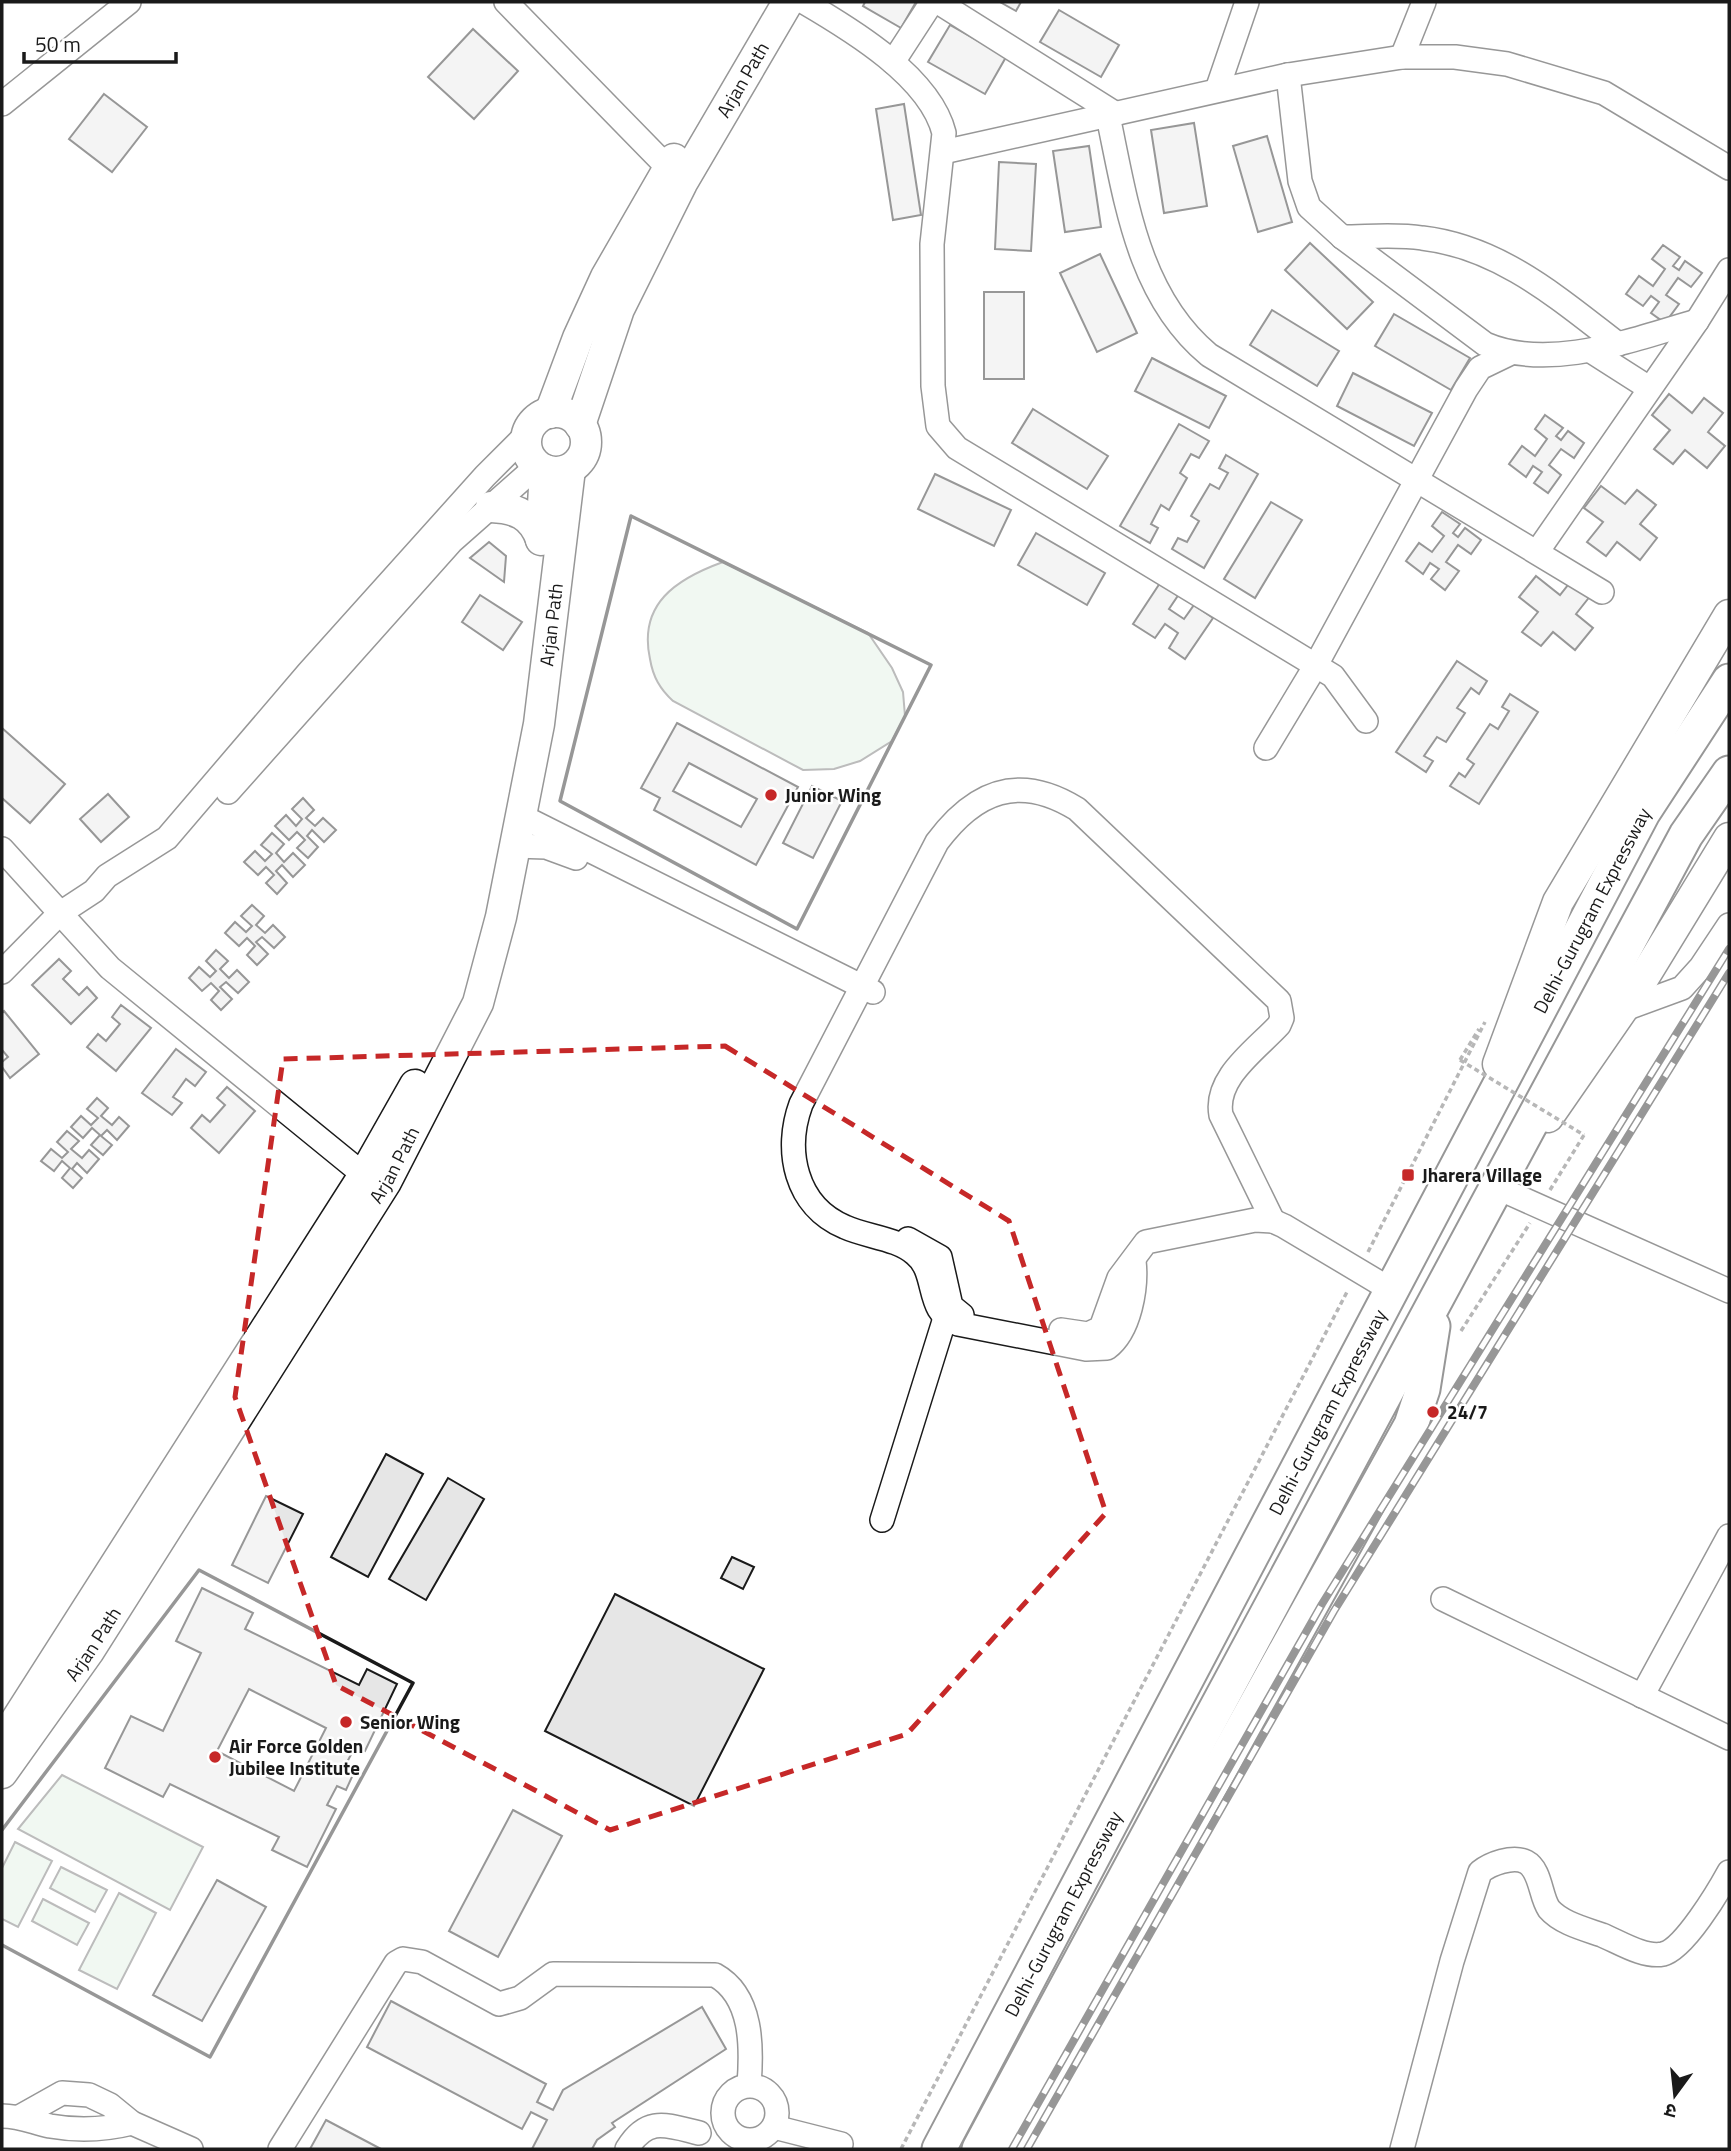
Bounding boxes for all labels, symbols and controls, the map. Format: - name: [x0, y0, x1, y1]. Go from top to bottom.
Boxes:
- scale bar: [24, 21, 177, 65]
- text: 50 m: [35, 28, 81, 60]
- street label: Arjan Path: [708, 36, 776, 123]
- street label: Arjan Path: [531, 581, 570, 668]
- place label: Junior Wing: [785, 780, 881, 809]
- marker: Junior Wing: [763, 787, 779, 803]
- street label: Delhi-Gurugram Expressway: [1525, 802, 1657, 1018]
- street label: Arjan Path: [361, 1121, 426, 1209]
- place label: Jharera Village: [1422, 1160, 1542, 1189]
- marker: Jharera Village: [1400, 1167, 1416, 1183]
- street label: Delhi-Gurugram Expressway: [1261, 1304, 1393, 1520]
- place label: 24/7: [1447, 1397, 1488, 1426]
- marker: 24/7: [1425, 1404, 1441, 1420]
- street label: Arjan Path: [57, 1601, 128, 1687]
- place label: Senior Wing: [360, 1707, 460, 1736]
- marker: Senior Wing: [338, 1714, 354, 1730]
- place label: Air Force Golden Jubilee Institute: [229, 1731, 363, 1782]
- marker: Air Force Golden Jubilee Institute: [207, 1749, 223, 1765]
- street label: Delhi-Gurugram Expressway: [996, 1805, 1129, 2022]
- north arrow: [1640, 2060, 1710, 2130]
- text: उ: [1660, 2096, 1680, 2127]

